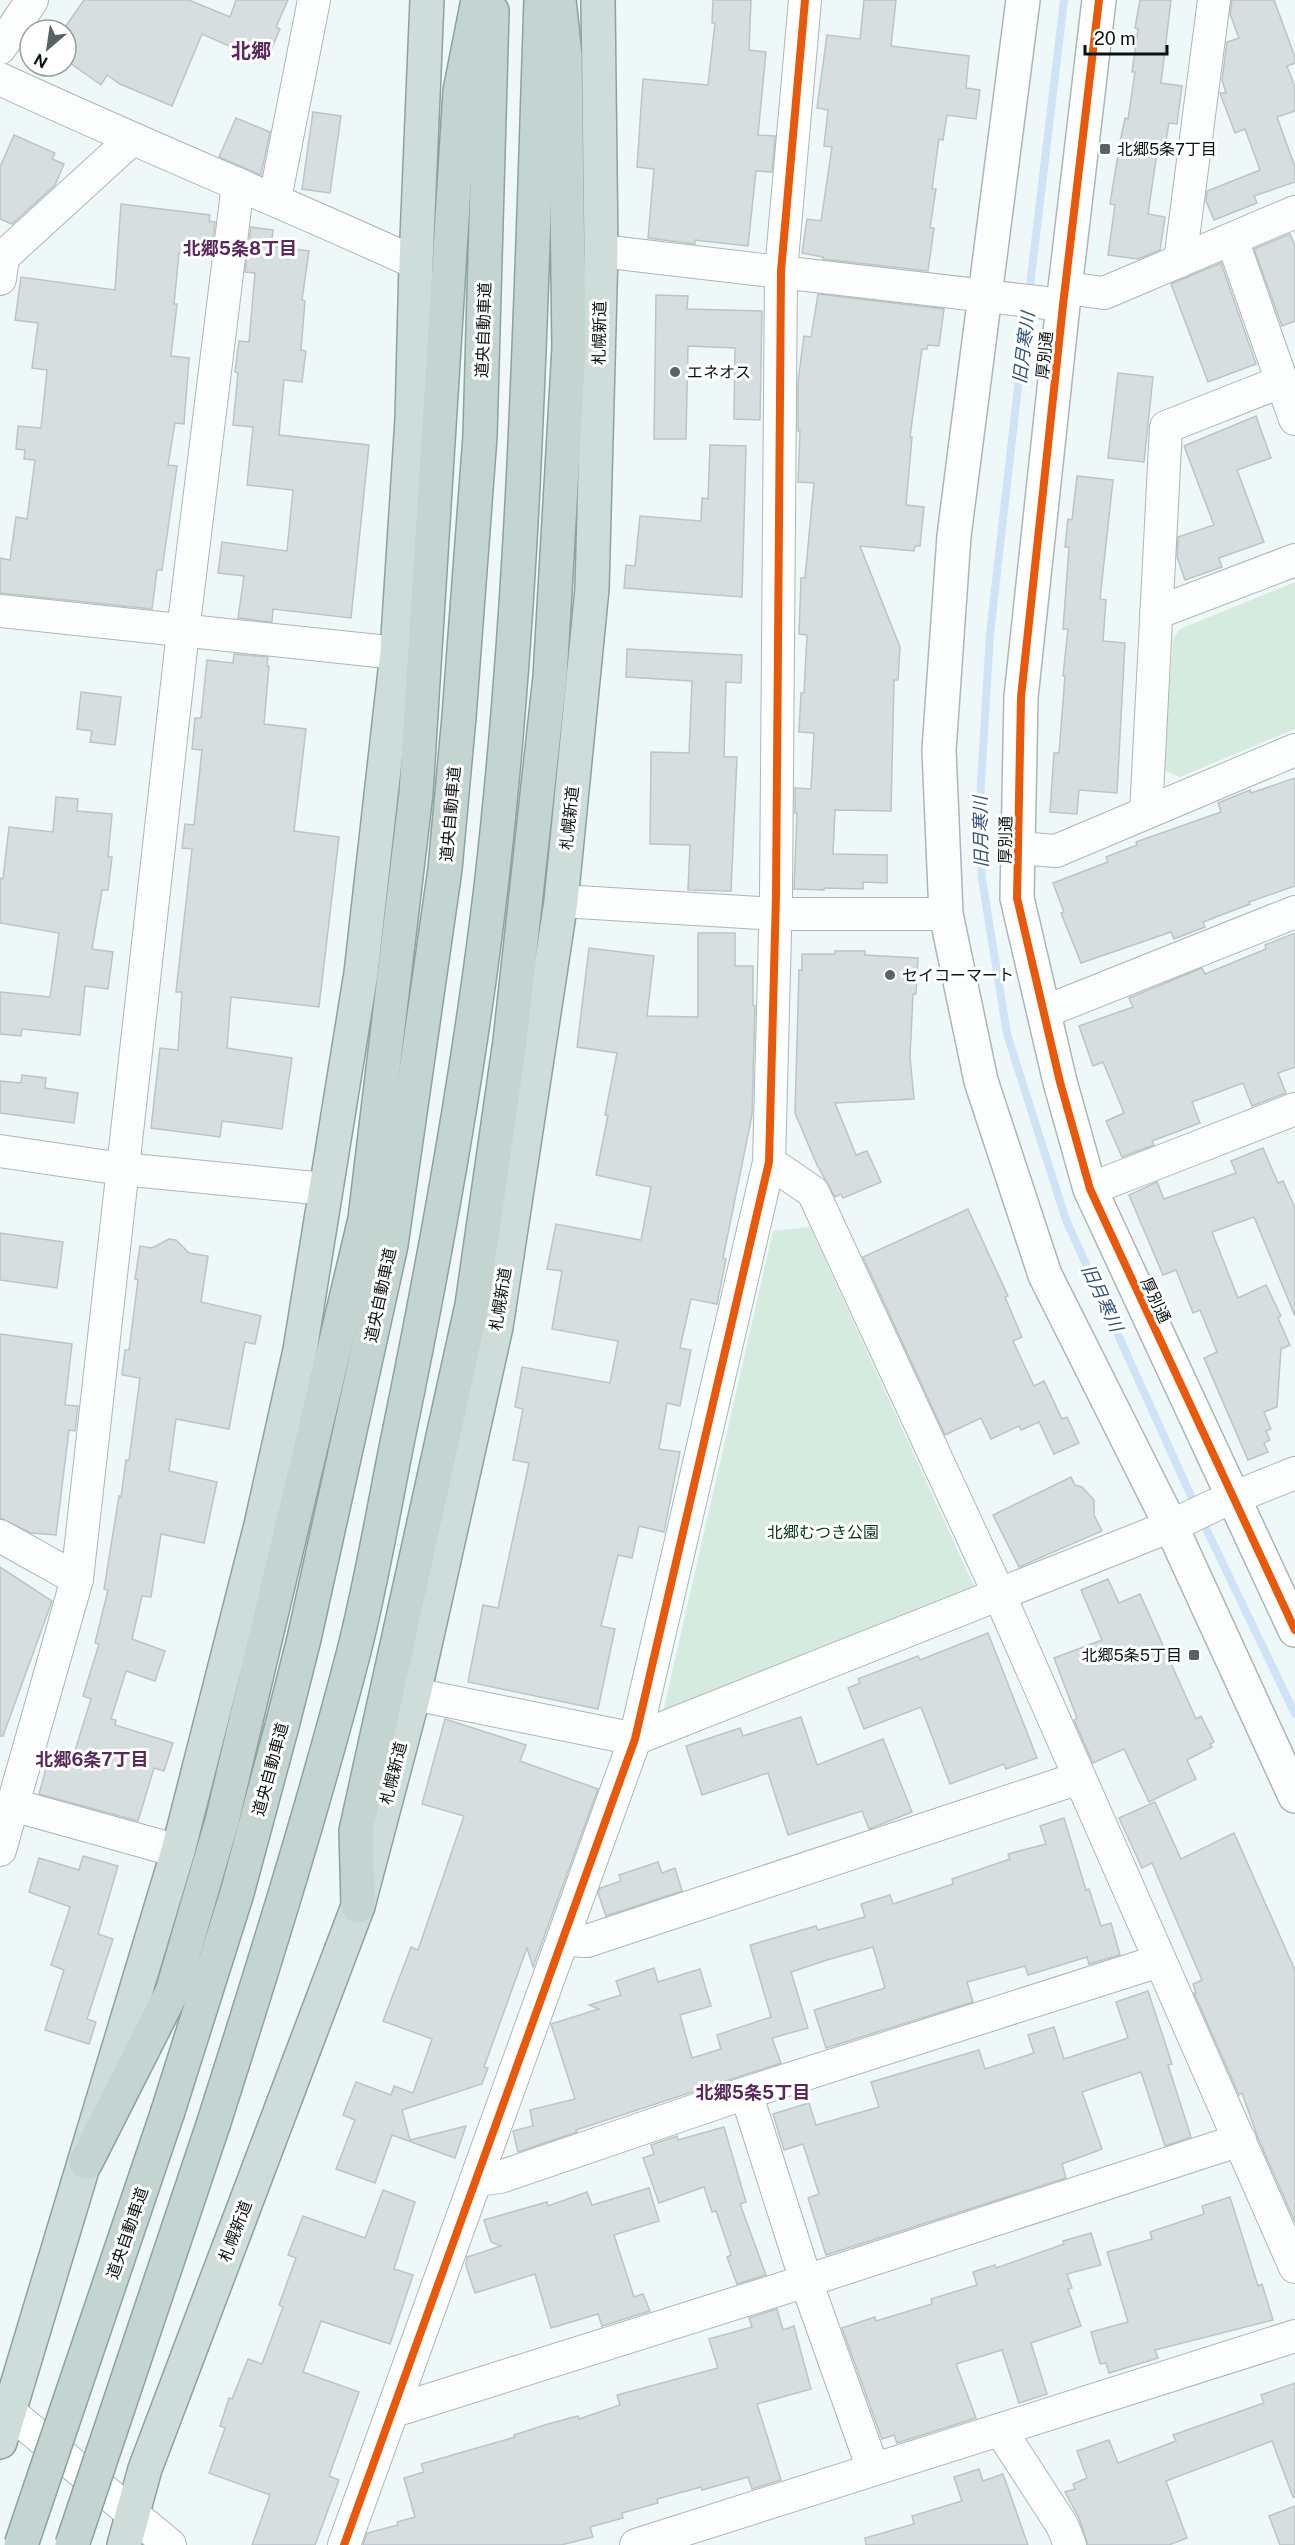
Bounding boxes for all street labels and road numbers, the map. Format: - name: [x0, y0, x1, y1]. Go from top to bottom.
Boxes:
- street label: 道央自動車道: [472, 282, 495, 378]
- street label: 札幌新道: [589, 301, 610, 365]
- street label: 厚別通: [1033, 330, 1056, 380]
- street label: 道央自動車道: [437, 765, 464, 863]
- street label: 札幌新道: [557, 785, 582, 851]
- street label: 厚別通: [996, 816, 1015, 864]
- street label: 道央自動車道: [361, 1246, 400, 1344]
- street label: 札幌新道: [486, 1266, 515, 1332]
- street label: 厚別通: [1137, 1274, 1174, 1326]
- street label: 道央自動車道: [249, 1720, 292, 1818]
- street label: 札幌新道: [377, 1740, 410, 1806]
- street label: 道央自動車道: [103, 2185, 152, 2282]
- street label: 札幌新道: [215, 2198, 256, 2264]

